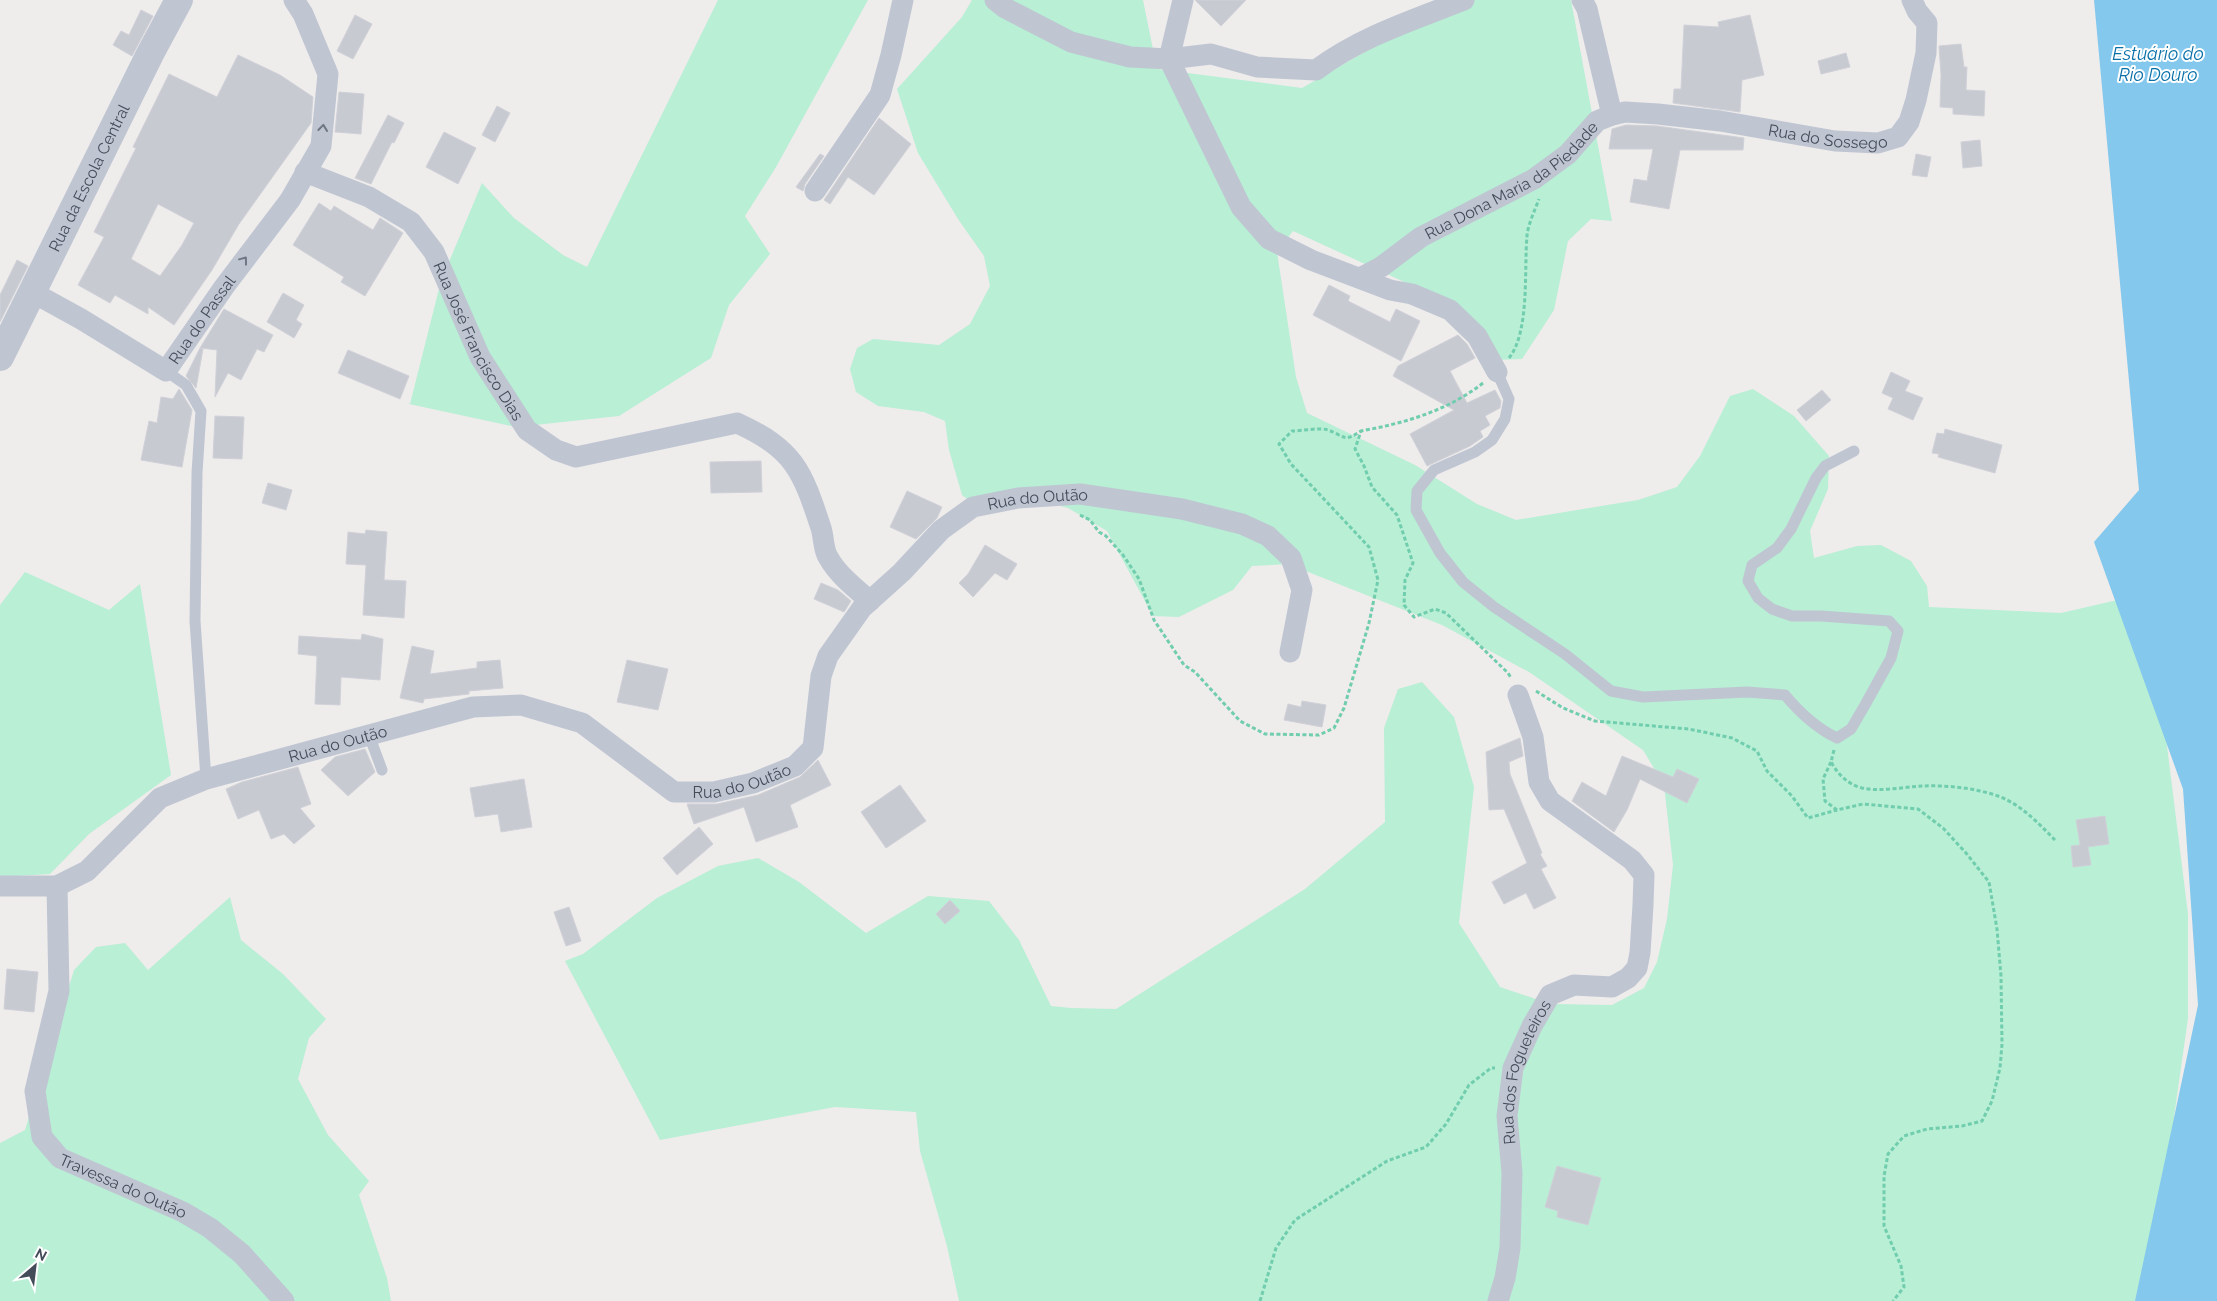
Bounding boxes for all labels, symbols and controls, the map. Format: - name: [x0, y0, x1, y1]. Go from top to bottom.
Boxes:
- water label: Estuário do Rio Douro: [2112, 43, 2204, 85]
- street label: Rua da Escola Central: [44, 100, 133, 255]
- street label: Rua Dona Maria da Piedade: [1421, 118, 1602, 243]
- street label: Rua do Sossego: [1767, 120, 1890, 152]
- one-way arrow: [317, 123, 328, 131]
- one-way arrow: [238, 256, 247, 266]
- street label: Rua José Francisco Dias: [430, 258, 528, 424]
- street label: Rua do Passal: [164, 271, 239, 368]
- street label: Rua do Outão: [986, 484, 1089, 513]
- street label: Rua do Outão: [286, 721, 389, 766]
- street label: Rua do Outão: [693, 759, 794, 802]
- street label: Rua dos Fogueteiros: [1498, 996, 1555, 1145]
- street label: Travessa do Outão: [57, 1149, 190, 1222]
- north arrow: [10, 1241, 60, 1291]
- text: N: [33, 1245, 50, 1264]

